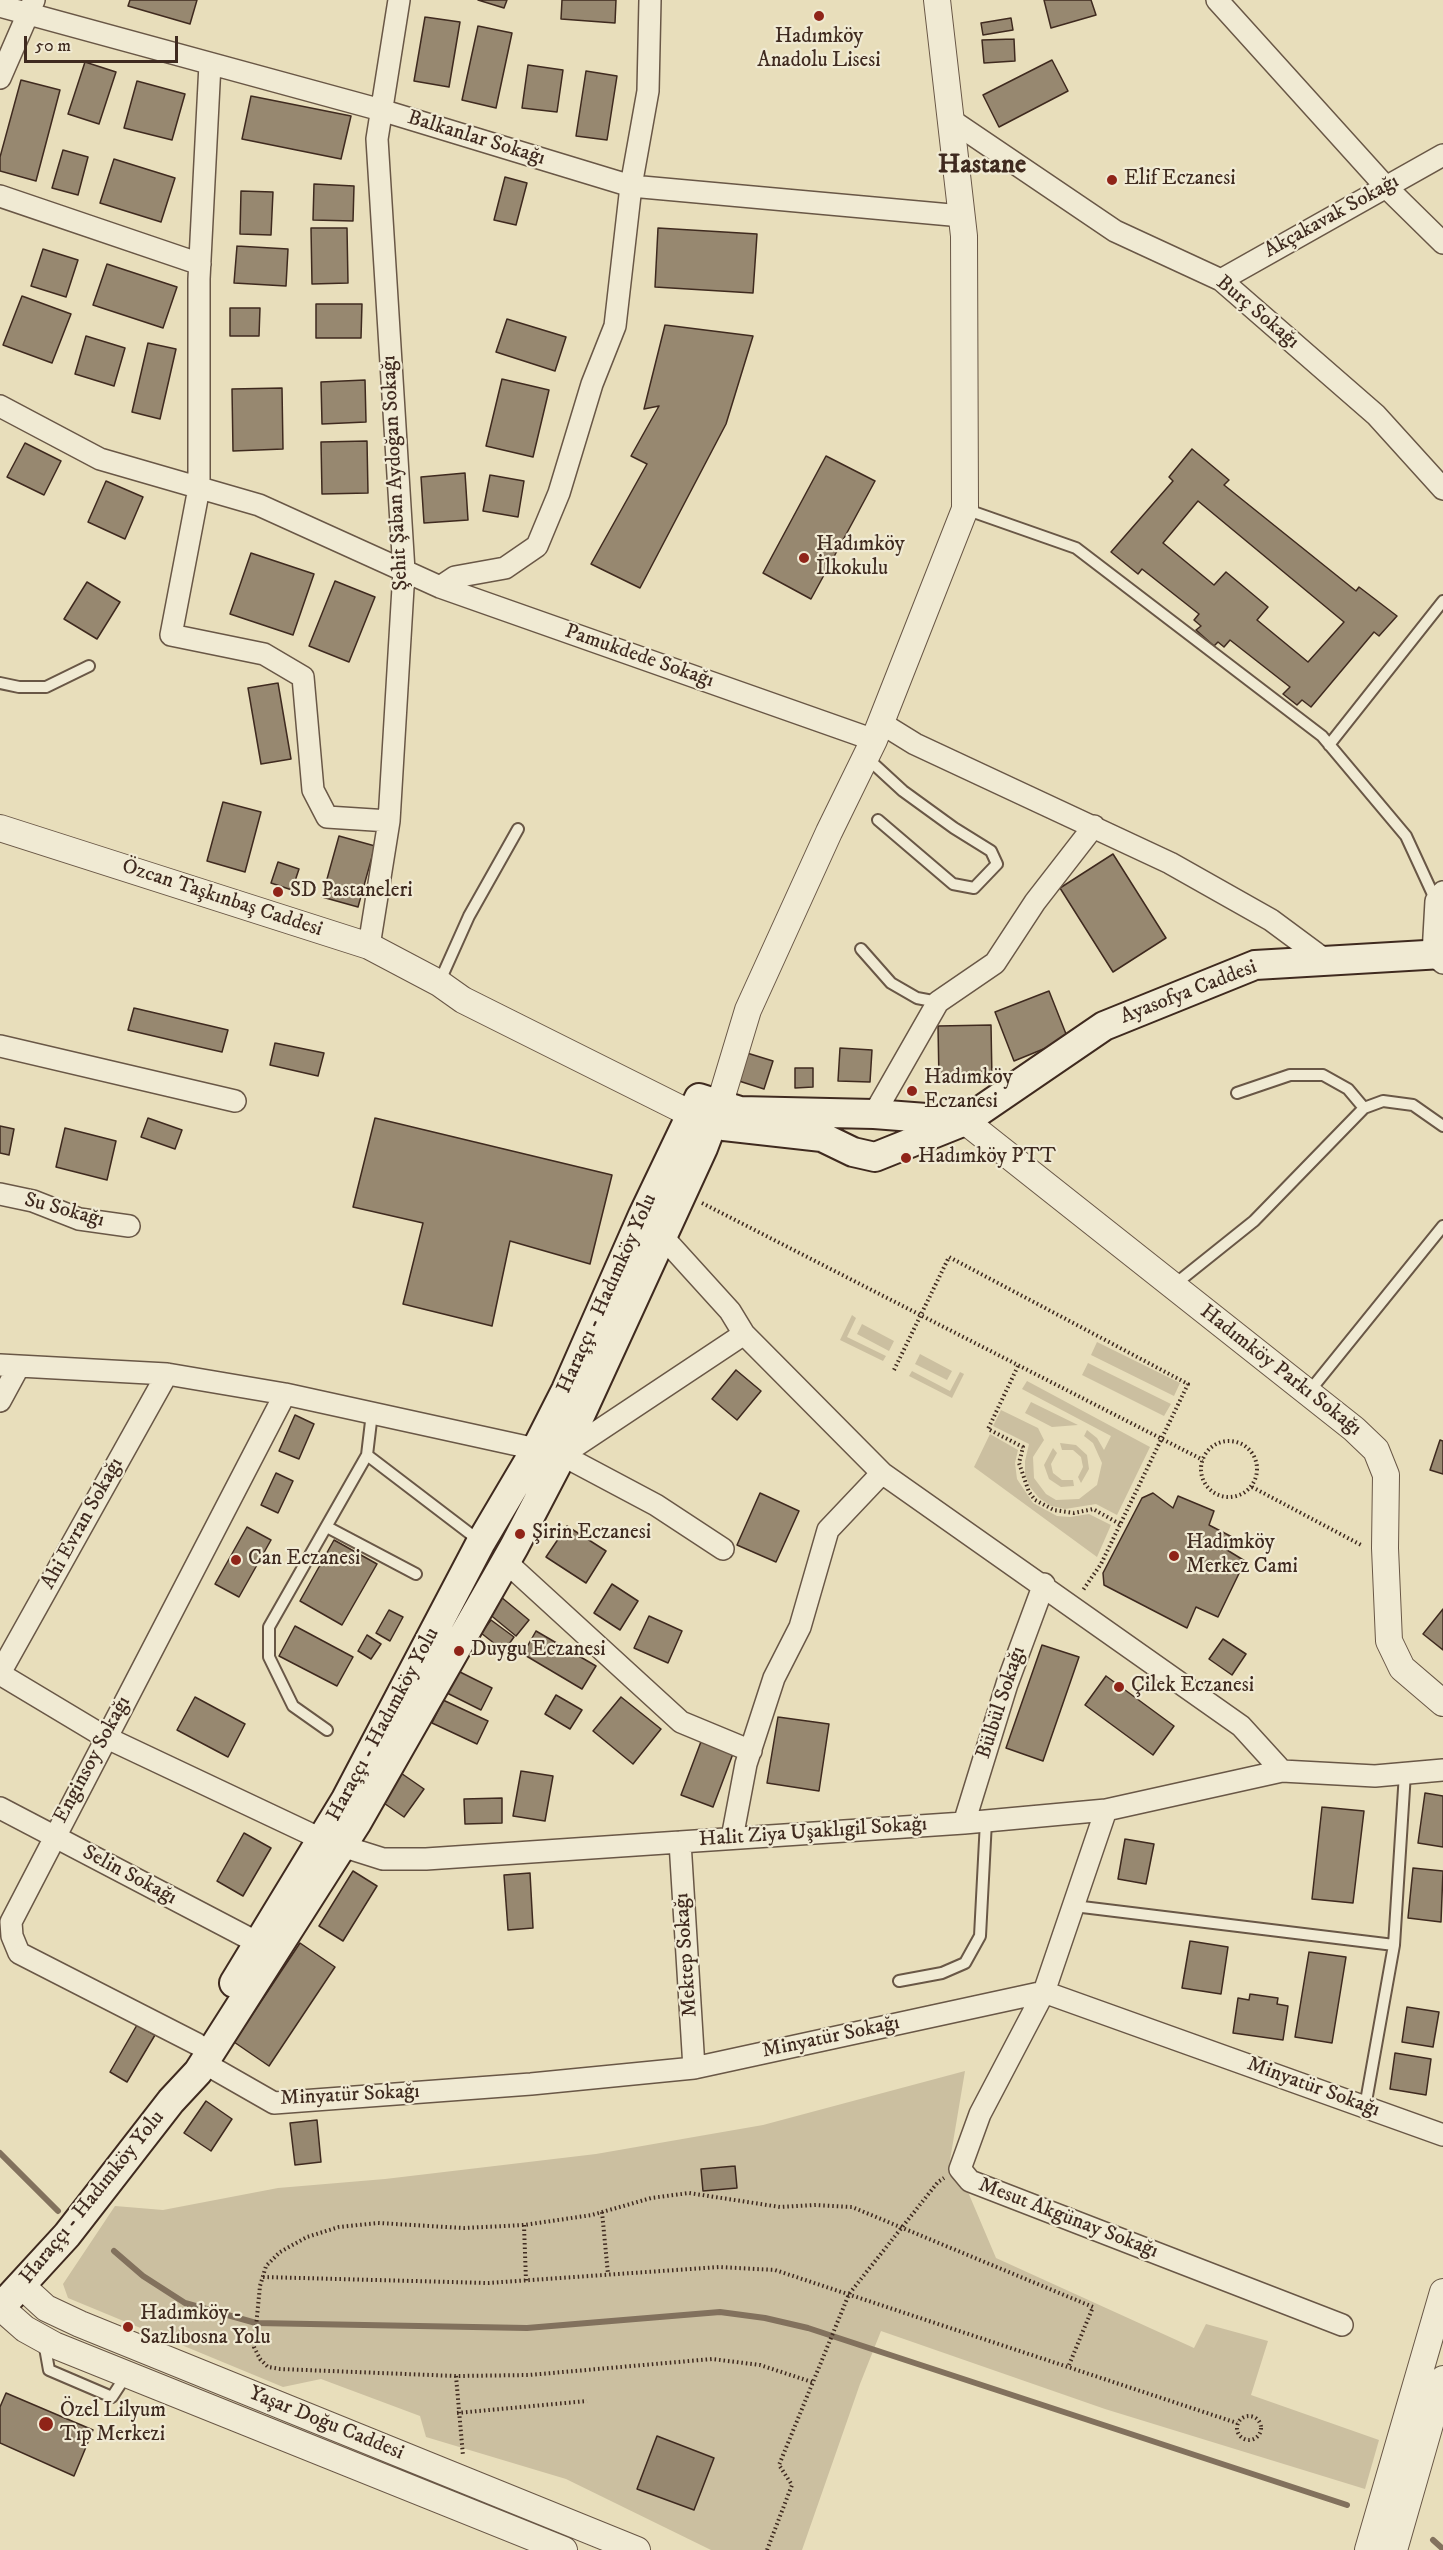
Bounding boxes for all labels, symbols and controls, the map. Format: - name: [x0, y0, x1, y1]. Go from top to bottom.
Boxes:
- marker: Hadımköy Anadolu Lisesi: [812, 9, 826, 23]
- scale bar: [27, 24, 182, 62]
- place label: Hadımköy Anadolu Lisesi: [757, 25, 881, 75]
- text: 50 m: [35, 35, 71, 57]
- street label: Balkanlar Sokağı: [404, 106, 548, 172]
- district label: Hastane: [938, 150, 1026, 182]
- place label: Elif Eczanesi: [1124, 167, 1236, 193]
- street label: Akçakavak Sokağı: [1260, 170, 1404, 264]
- marker: Elif Eczanesi: [1105, 173, 1119, 187]
- street label: Burç Sokağı: [1210, 271, 1304, 355]
- street label: Şehit Şaban Aydoğan Sokağı: [377, 355, 415, 591]
- place label: Hadımköy İlkokulu: [816, 533, 905, 583]
- marker: Hadımköy İlkokulu: [797, 551, 811, 565]
- street label: Pamukdede Sokağı: [561, 620, 717, 694]
- street label: Özcan Taşkınbaş Caddesi: [119, 855, 325, 943]
- place label: SD Pastaneleri: [290, 879, 413, 905]
- marker: SD Pastaneleri: [271, 885, 285, 899]
- street label: Ayasofya Caddesi: [1117, 955, 1261, 1031]
- place label: Hadımköy Eczanesi: [924, 1066, 1013, 1116]
- marker: Hadımköy Eczanesi: [905, 1084, 919, 1098]
- place label: Hadımköy PTT: [918, 1145, 1056, 1171]
- marker: Hadımköy PTT: [899, 1151, 913, 1165]
- street label: Su Sokağı: [21, 1188, 107, 1234]
- street label: Haraççı - Hadımköy Yolu: [553, 1190, 663, 1398]
- street label: Hadımköy Parkı Sokağı: [1194, 1300, 1366, 1442]
- street label: Ahi Evran Sokağı: [37, 1454, 129, 1594]
- place label: Şirin Eczanesi: [532, 1521, 651, 1547]
- marker: Şirin Eczanesi: [513, 1527, 527, 1541]
- place label: Hadımköy Merkez Cami: [1186, 1531, 1298, 1581]
- place label: Can Eczanesi: [248, 1547, 360, 1573]
- marker: Hadımköy Merkez Cami: [1167, 1549, 1181, 1563]
- marker: Can Eczanesi: [229, 1553, 243, 1567]
- street label: Haraççı - Hadımköy Yolu: [322, 1624, 446, 1826]
- place label: Duygu Eczanesi: [471, 1638, 606, 1664]
- marker: Duygu Eczanesi: [452, 1644, 466, 1658]
- street label: Bülbül Sokağı: [972, 1644, 1032, 1762]
- place label: Çilek Eczanesi: [1131, 1674, 1254, 1700]
- marker: Çilek Eczanesi: [1112, 1680, 1126, 1694]
- street label: Enginsoy Sokağı: [49, 1692, 137, 1828]
- street label: Halit Ziya Uşaklıgil Sokağı: [698, 1812, 928, 1854]
- street label: Selin Sokağı: [78, 1841, 180, 1911]
- street label: Mektep Sokağı: [670, 1892, 704, 2018]
- street label: Minyatür Sokağı: [760, 2011, 902, 2065]
- street label: Minyatür Sokağı: [1243, 2052, 1383, 2124]
- street label: Minyatür Sokağı: [280, 2080, 420, 2112]
- street label: Haraççı - Hadımköy Yolu: [15, 2106, 171, 2290]
- street label: Mesut Akgünay Sokağı: [975, 2173, 1161, 2265]
- place label: Hadımköy - Sazlıbosna Yolu: [140, 2302, 271, 2352]
- marker: Hadımköy - Sazlıbosna Yolu: [121, 2320, 135, 2334]
- street label: Yaşar Doğu Caddesi: [245, 2381, 407, 2467]
- place label: Özel Lilyum Tıp Merkezi: [60, 2399, 166, 2449]
- marker: Özel Lilyum Tıp Merkezi: [37, 2415, 55, 2433]

